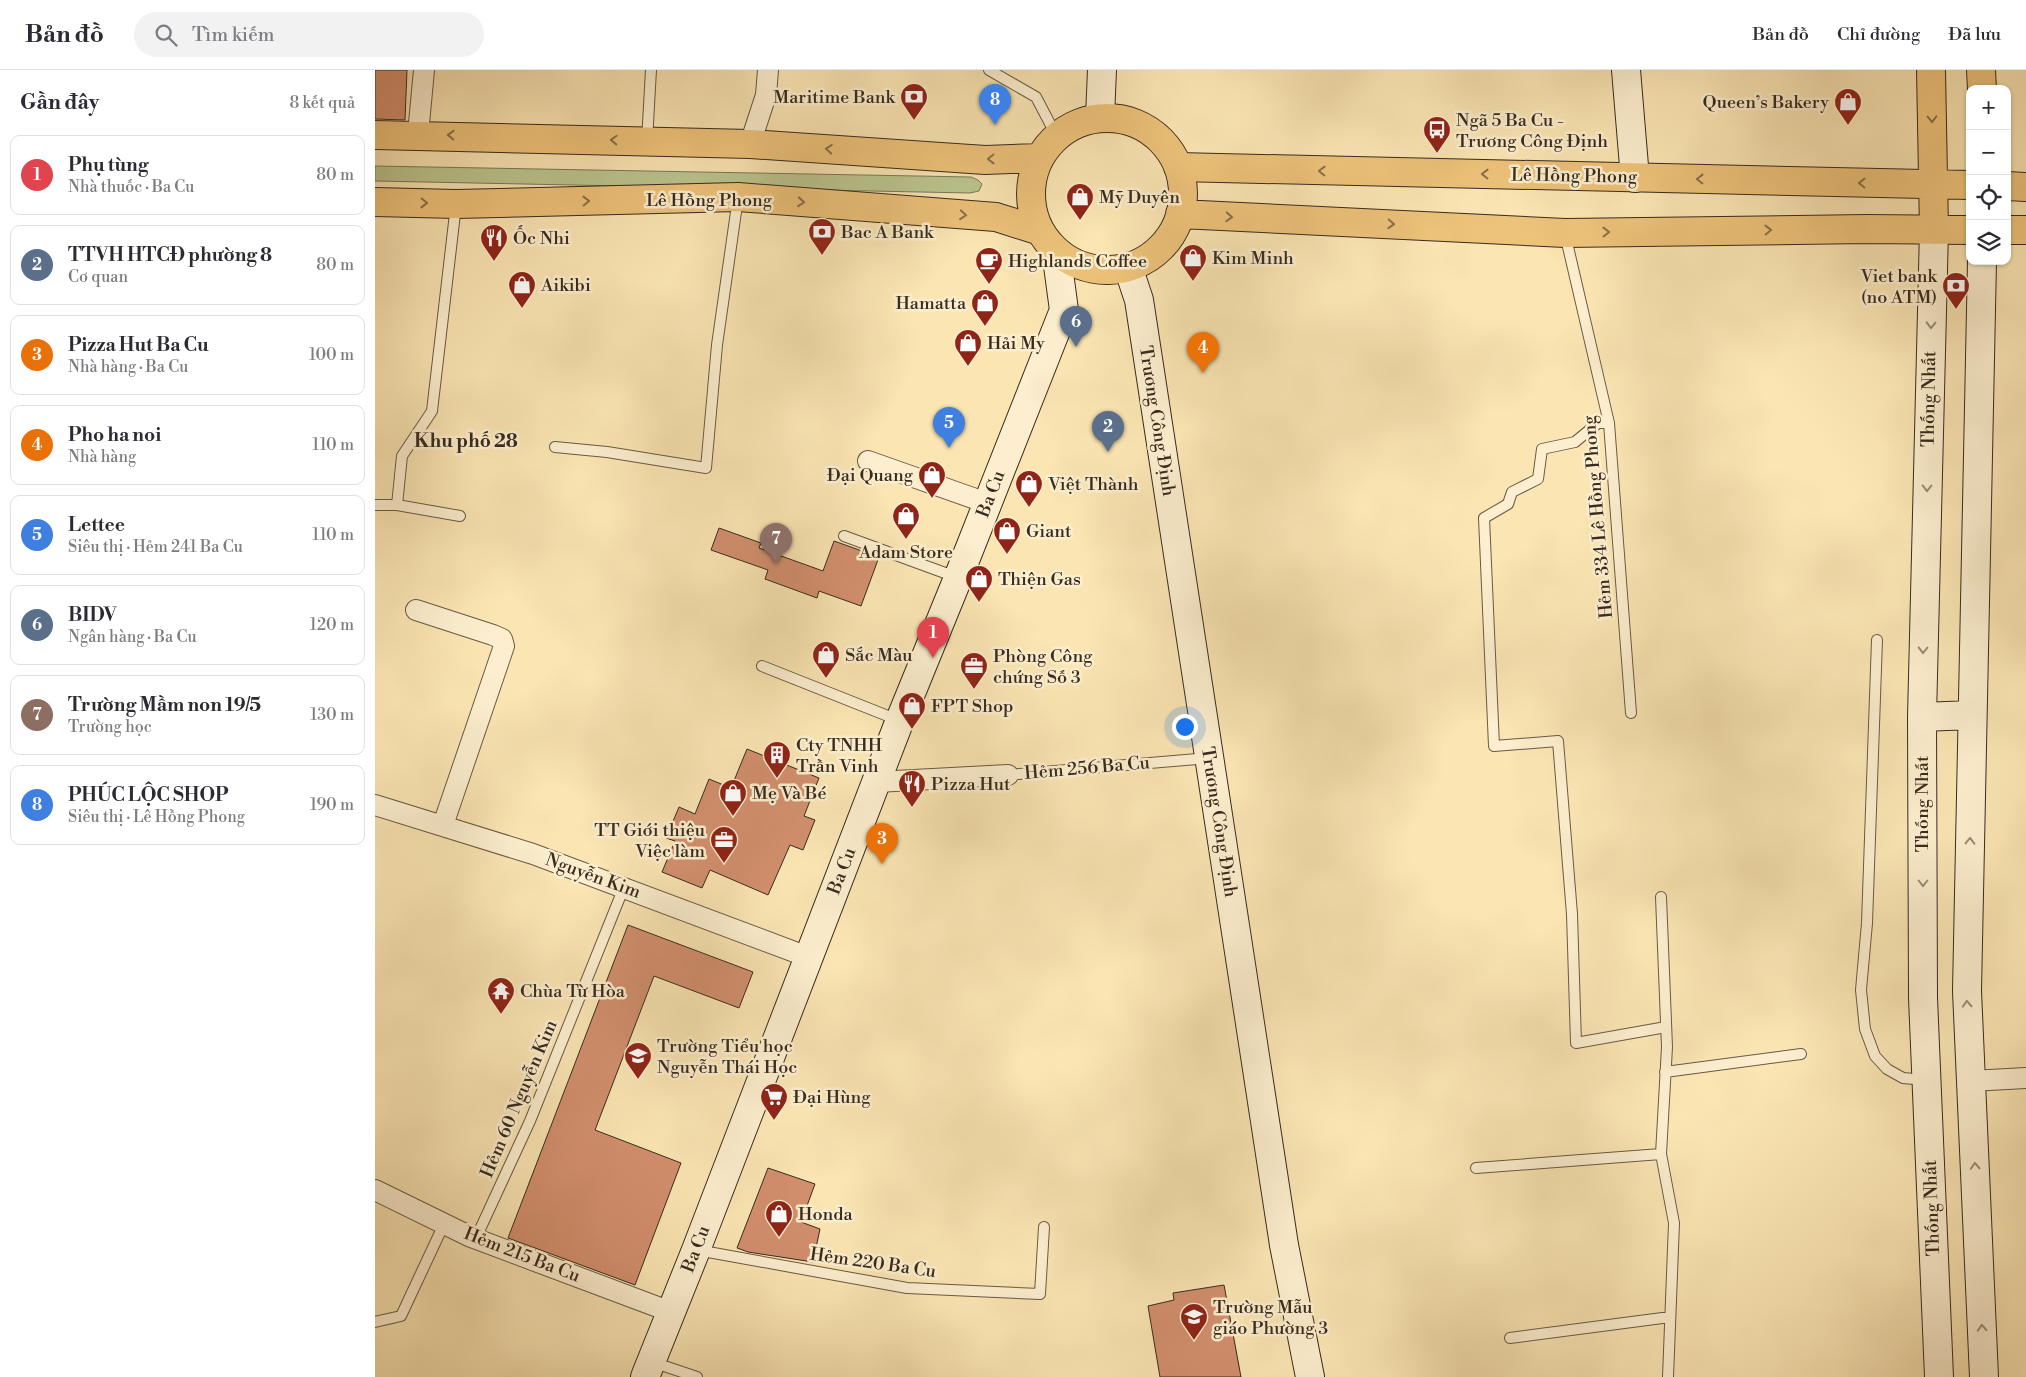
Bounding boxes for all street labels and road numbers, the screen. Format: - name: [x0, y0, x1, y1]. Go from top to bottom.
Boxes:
- street label: Lê Hồng Phong: [1511, 163, 1638, 189]
- street label: Lê Hồng Phong: [646, 189, 773, 212]
- street label: Trương Công Định: [1134, 344, 1180, 498]
- street label: Thống Nhất: [1917, 350, 1941, 447]
- street label: Hẻm 334 Lê Hồng Phong: [1578, 414, 1618, 620]
- street label: Ba Cu: [971, 467, 1011, 522]
- street label: Trương Công Định: [1196, 745, 1242, 899]
- street label: Hẻm 256 Ba Cu: [1023, 751, 1151, 785]
- street label: Thống Nhất: [1911, 755, 1934, 852]
- street label: Ba Cu: [822, 844, 862, 899]
- street label: Nguyễn Kim: [542, 848, 644, 904]
- street label: Hẻm 60 Nguyễn Kim: [475, 1016, 563, 1181]
- street label: Thống Nhất: [1919, 1159, 1945, 1257]
- street label: Hẻm 215 Ba Cu: [460, 1222, 584, 1288]
- street label: Ba Cu: [676, 1222, 716, 1277]
- street label: Hẻm 220 Ba Cu: [808, 1243, 938, 1283]

